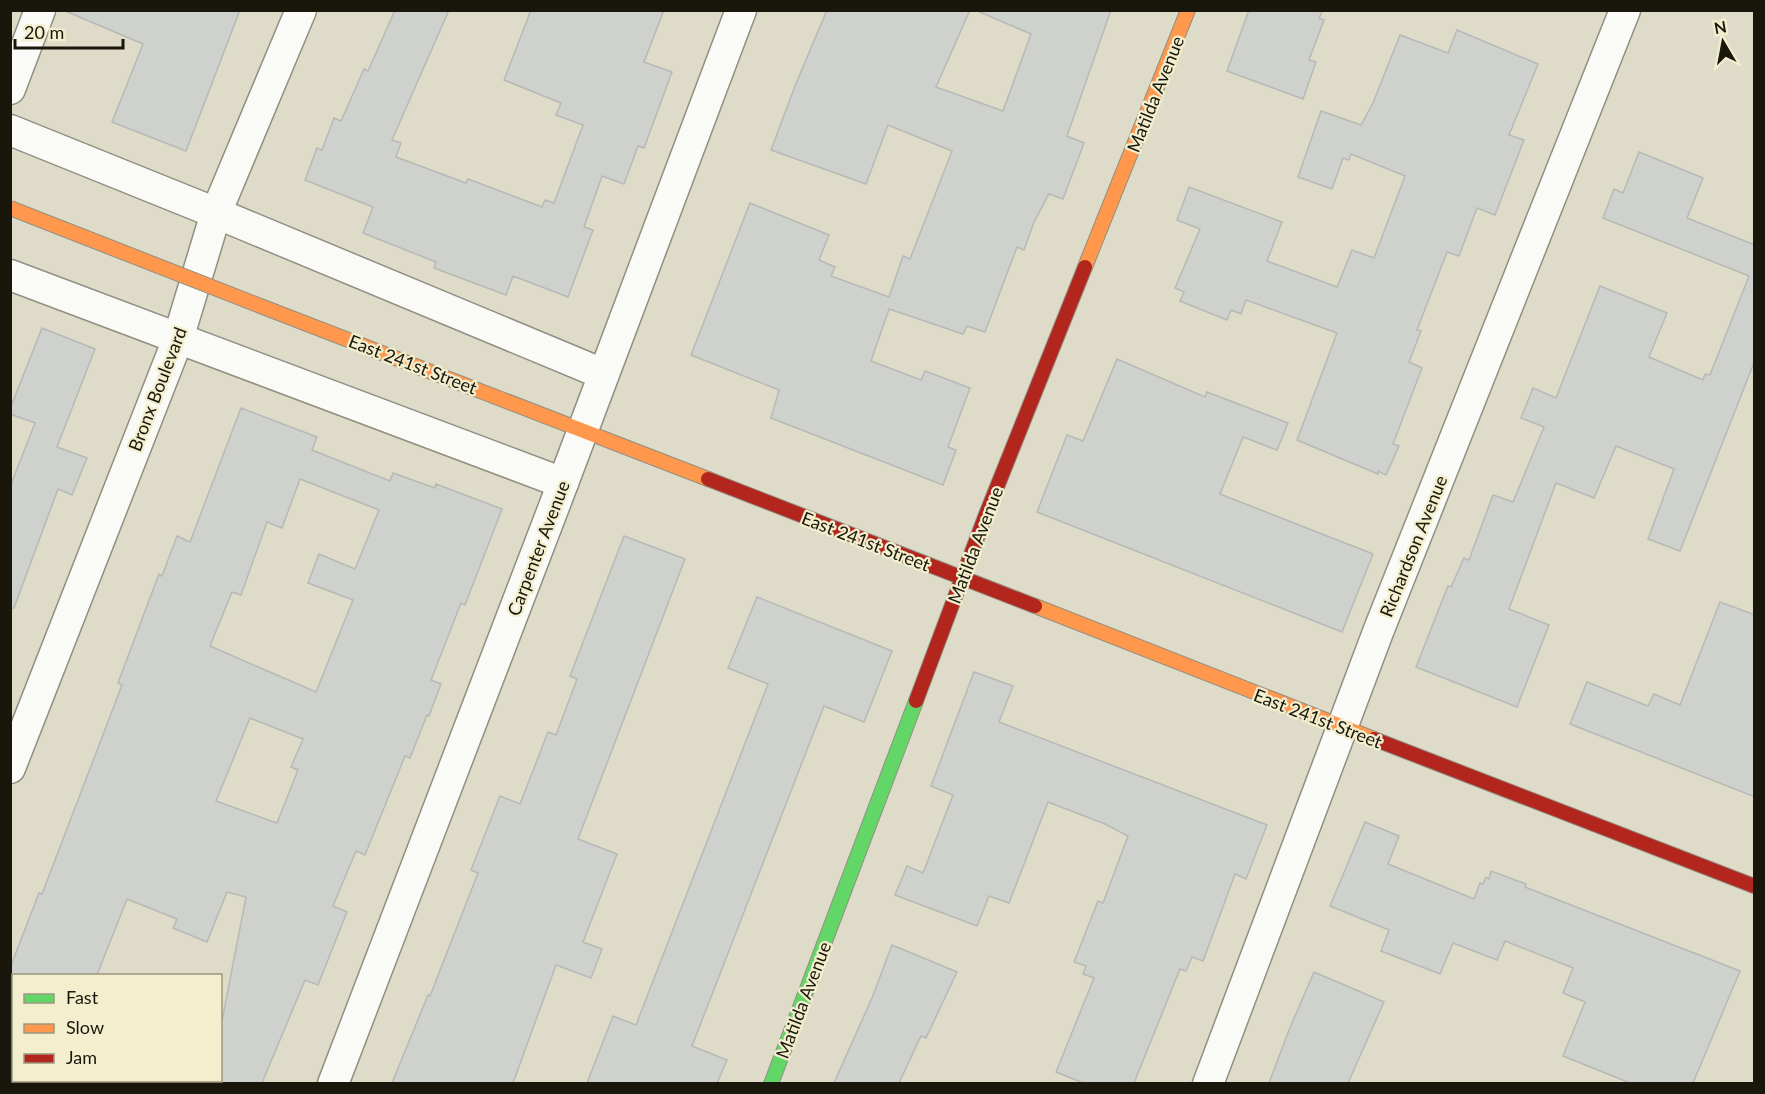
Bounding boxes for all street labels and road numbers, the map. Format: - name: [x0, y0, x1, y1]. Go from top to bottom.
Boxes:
- street label: Matilda Avenue: [1122, 33, 1188, 155]
- street label: Bronx Boulevard: [123, 324, 191, 454]
- street label: East 241st Street: [346, 329, 481, 399]
- street label: Richardson Avenue: [1375, 472, 1451, 620]
- street label: Carpenter Avenue: [502, 477, 574, 619]
- street label: Matilda Avenue: [943, 484, 1007, 606]
- street label: East 241st Street: [799, 506, 934, 576]
- street label: East 241st Street: [1251, 683, 1386, 753]
- street label: Matilda Avenue: [771, 939, 835, 1061]

